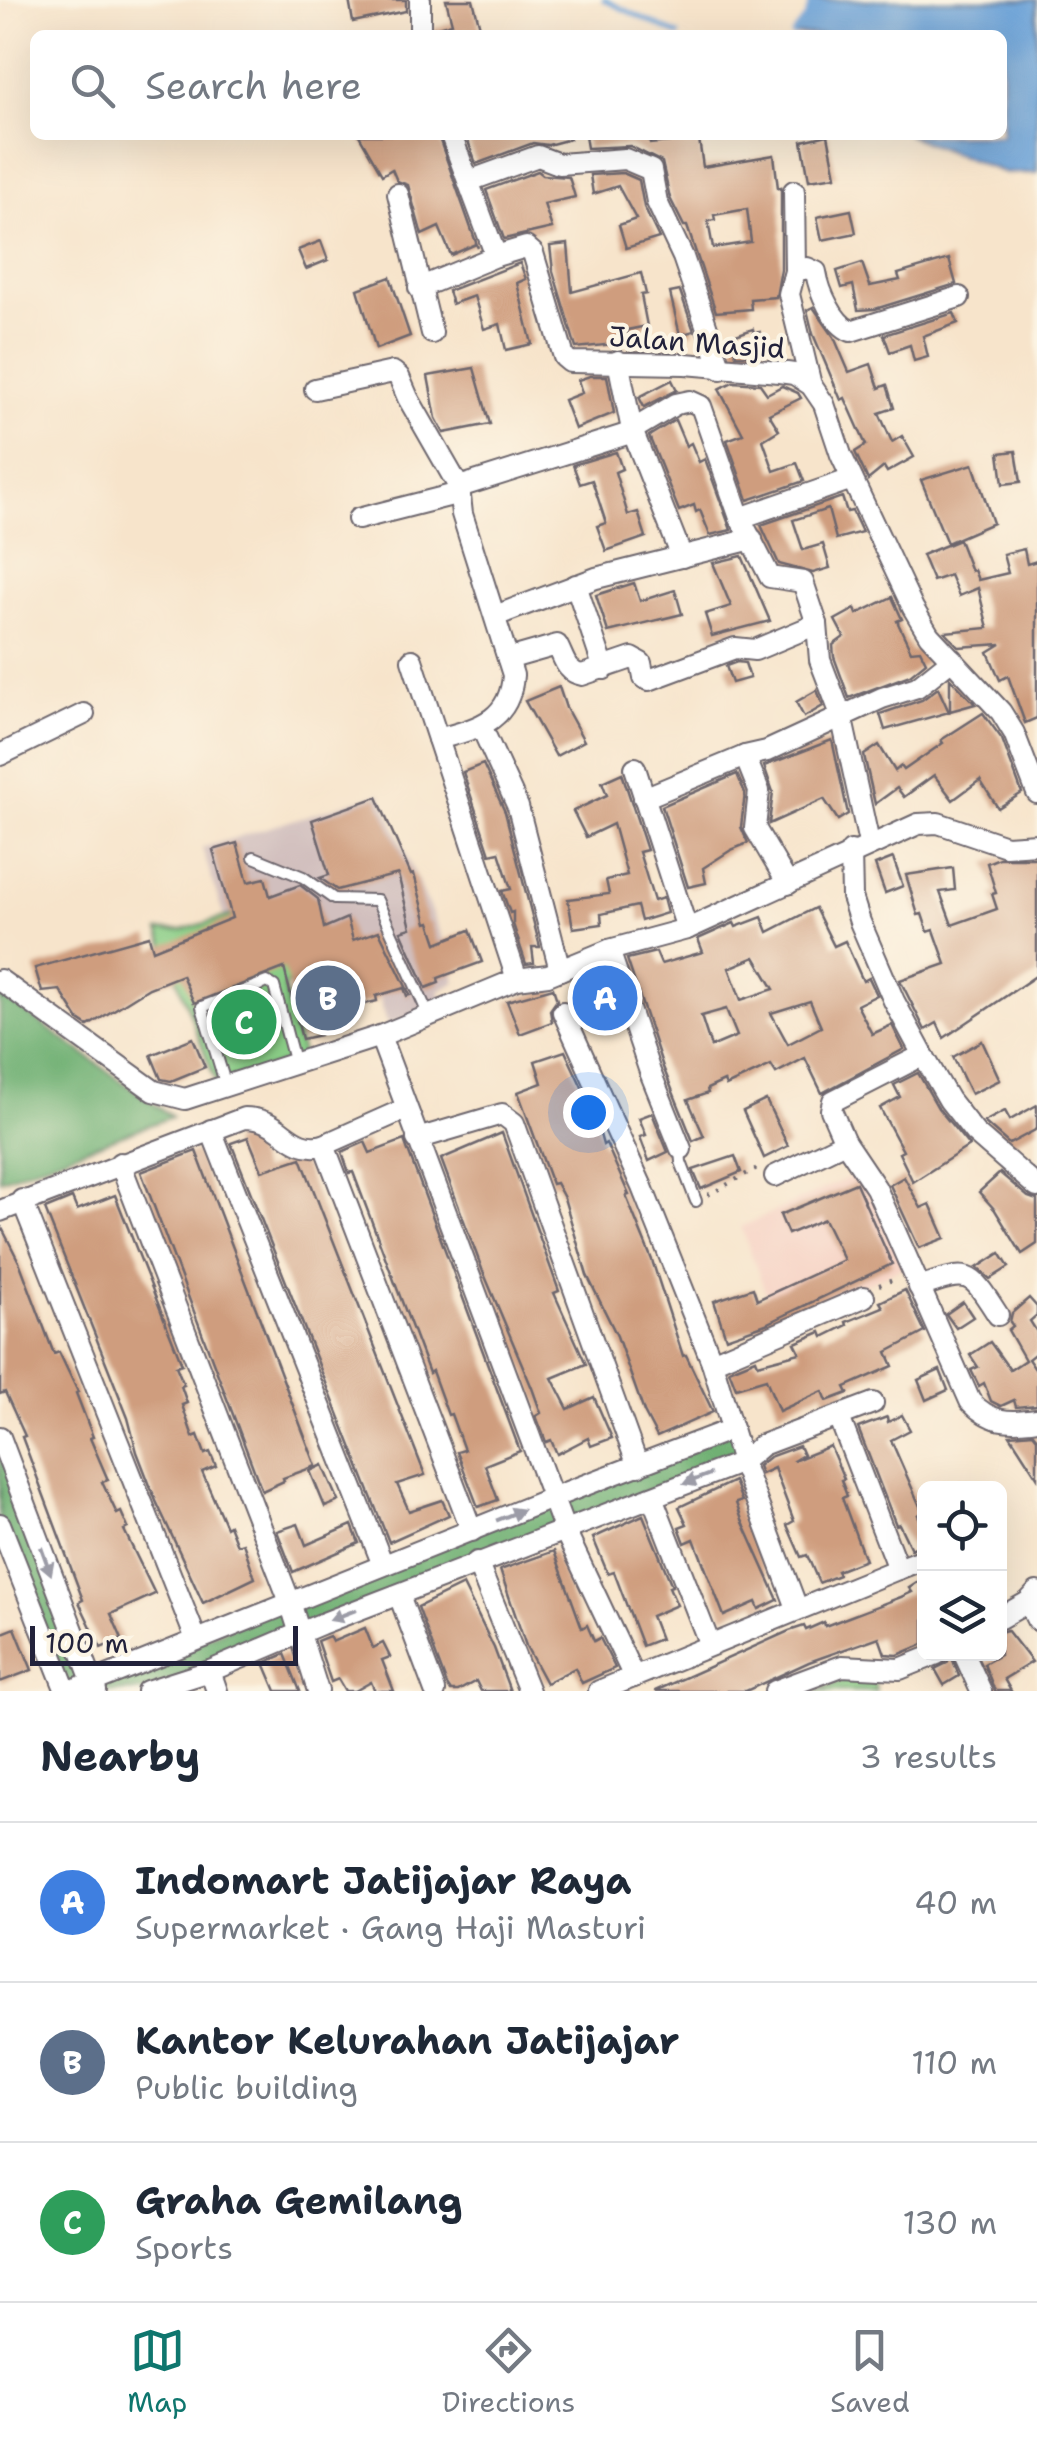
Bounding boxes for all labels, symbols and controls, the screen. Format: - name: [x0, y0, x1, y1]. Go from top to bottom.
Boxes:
- search box: [30, 30, 1007, 140]
- icon: search: [65, 58, 120, 113]
- text: Search here: [145, 60, 362, 111]
- street label: Jalan Masjid: [608, 317, 786, 367]
- pin: B: [296, 960, 360, 1036]
- pin: A: [572, 960, 638, 1036]
- pin: C: [212, 984, 276, 1060]
- your location: [563, 1087, 614, 1138]
- one-way arrow: [681, 1472, 711, 1488]
- map controls: [917, 1481, 1007, 1661]
- button: locate: [917, 1481, 1007, 1571]
- one-way arrow: [496, 1506, 526, 1522]
- one-way arrow: [39, 1547, 54, 1577]
- button: layers: [917, 1571, 1007, 1661]
- one-way arrow: [328, 1608, 358, 1623]
- scale bar: [30, 1621, 298, 1666]
- text: 100 m: [45, 1624, 129, 1662]
- text: Nearby: [40, 1728, 200, 1784]
- text: 3 results: [860, 1735, 997, 1778]
- text: Indomart Jatijajar Raya: [135, 1855, 632, 1906]
- text: A: [60, 1881, 85, 1924]
- text: 40 m: [914, 1881, 997, 1924]
- text: Supermarket · Gang Haji Masturi: [135, 1906, 646, 1949]
- text: Kantor Kelurahan Jatijajar: [135, 2015, 679, 2066]
- text: B: [63, 2041, 82, 2084]
- text: 110 m: [911, 2041, 997, 2084]
- text: Public building: [135, 2066, 358, 2109]
- text: Graha Gemilang: [135, 2175, 463, 2226]
- text: C: [63, 2201, 82, 2244]
- text: 130 m: [902, 2201, 997, 2244]
- text: Sports: [135, 2226, 233, 2269]
- tab: Map: [127, 2323, 187, 2421]
- tab: Directions: [442, 2323, 575, 2421]
- tab: Saved: [830, 2323, 910, 2421]

